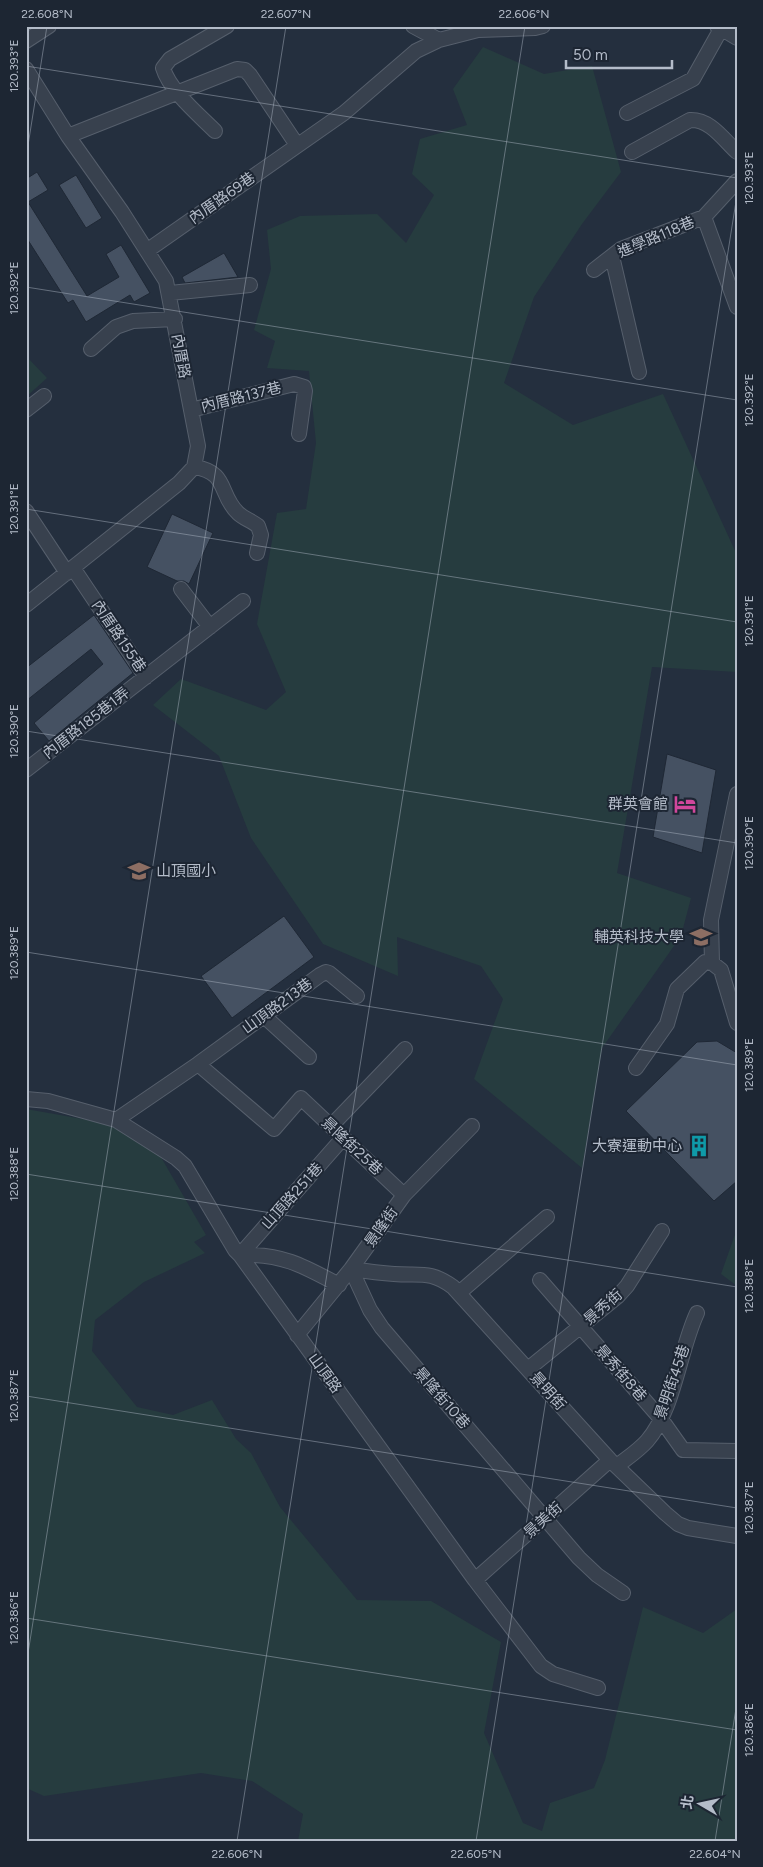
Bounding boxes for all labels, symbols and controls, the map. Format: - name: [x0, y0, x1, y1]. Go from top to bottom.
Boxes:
- text: 22.608°N: [21, 7, 73, 21]
- text: 22.607°N: [261, 7, 311, 21]
- text: 22.606°N: [499, 7, 549, 21]
- scale bar: [566, 38, 672, 70]
- text: 120.393°E: [7, 39, 21, 93]
- text: 50 m: [573, 46, 608, 64]
- text: 120.393°E: [742, 151, 756, 205]
- street label: 內厝路69巷: [185, 169, 259, 227]
- street label: 進學路118巷: [615, 213, 697, 261]
- text: 120.392°E: [7, 261, 21, 315]
- street label: 內厝路: [168, 332, 194, 380]
- text: 120.392°E: [742, 373, 756, 427]
- street label: 內厝路137巷: [199, 378, 283, 416]
- text: 120.391°E: [7, 483, 21, 535]
- text: 120.391°E: [742, 595, 756, 647]
- street label: 內厝路155巷: [88, 596, 150, 676]
- street label: 內厝路185巷1弄: [39, 684, 133, 762]
- text: 120.390°E: [7, 704, 21, 758]
- hotel icon: 群英會館: [672, 791, 698, 817]
- place label: 群英會館: [608, 795, 668, 813]
- text: 120.390°E: [742, 816, 756, 870]
- school or university icon: 山頂國小: [126, 858, 152, 884]
- place label: 山頂國小: [156, 862, 216, 880]
- school or university icon: 輔英科技大學: [688, 924, 714, 950]
- text: 120.389°E: [7, 926, 21, 980]
- place label: 輔英科技大學: [594, 928, 684, 946]
- street label: 山頂路213巷: [238, 974, 316, 1038]
- text: 120.389°E: [742, 1038, 756, 1092]
- street label: 景隆街25巷: [318, 1113, 386, 1179]
- building icon: 大寮運動中心: [686, 1133, 712, 1159]
- place label: 大寮運動中心: [592, 1137, 682, 1155]
- text: 120.388°E: [7, 1147, 21, 1201]
- street label: 山頂路251巷: [257, 1159, 327, 1233]
- street label: 景隆街: [361, 1203, 401, 1251]
- text: 120.388°E: [742, 1259, 756, 1313]
- street label: 景秀街: [580, 1285, 626, 1329]
- street label: 景秀街8巷: [592, 1341, 650, 1405]
- street label: 景明街45巷: [651, 1342, 693, 1422]
- street label: 山頂路: [304, 1350, 346, 1396]
- street label: 景隆街10巷: [410, 1363, 474, 1433]
- street label: 景明街: [526, 1368, 570, 1414]
- text: 120.387°E: [7, 1369, 21, 1423]
- text: 120.387°E: [742, 1481, 756, 1535]
- street label: 景美街: [520, 1498, 566, 1542]
- text: 120.386°E: [7, 1591, 21, 1645]
- text: 120.386°E: [742, 1703, 756, 1757]
- north arrow: [676, 1780, 726, 1830]
- text: 北: [678, 1794, 697, 1810]
- text: 22.606°N: [212, 1847, 262, 1861]
- text: 22.605°N: [450, 1847, 502, 1861]
- text: 22.604°N: [689, 1847, 741, 1861]

